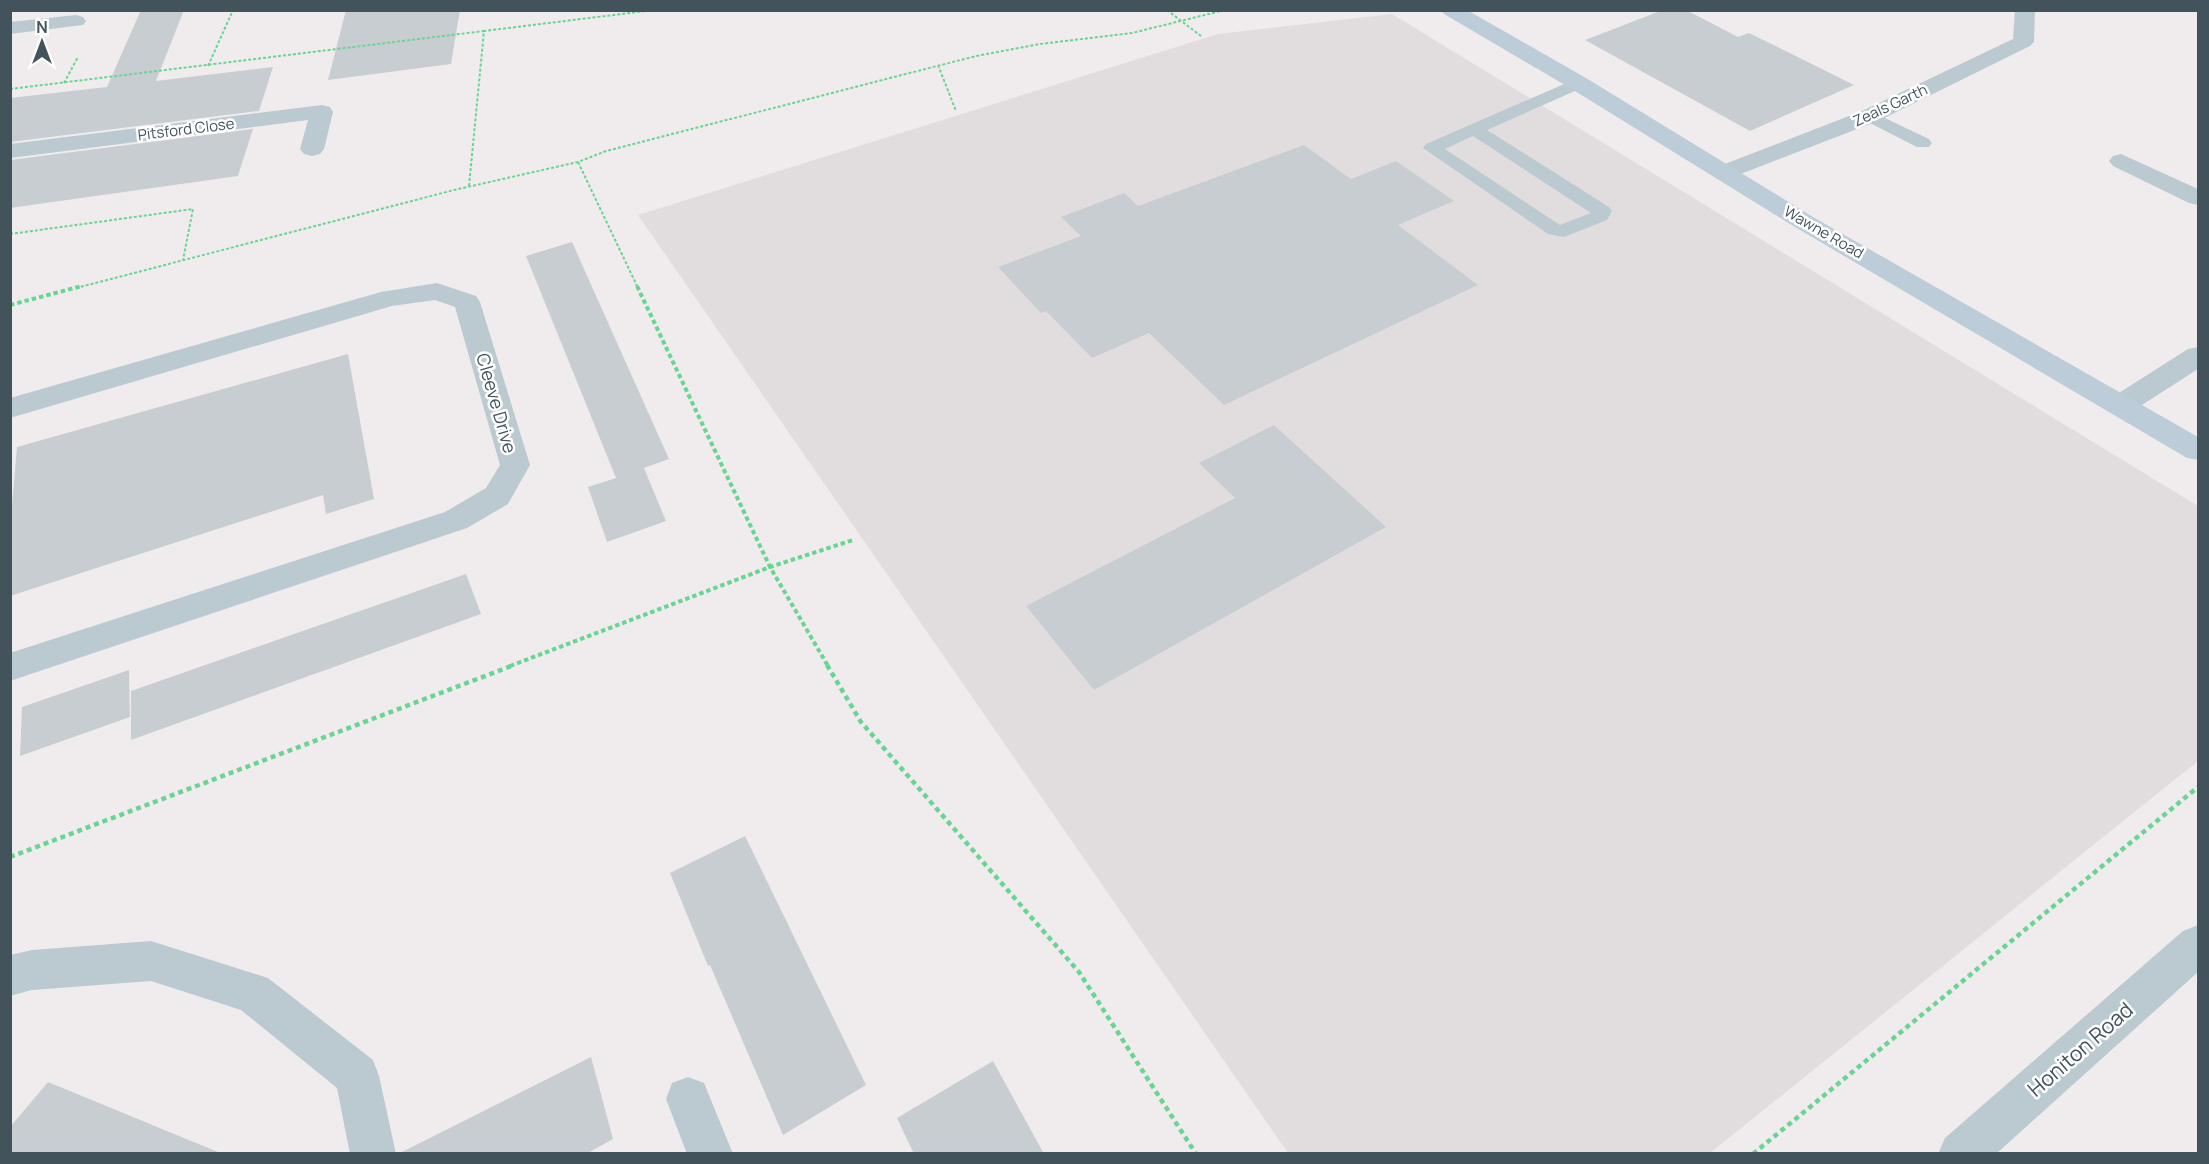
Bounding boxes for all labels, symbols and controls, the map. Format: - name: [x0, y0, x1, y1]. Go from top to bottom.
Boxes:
- north arrow: [12, 12, 72, 72]
- text: N: [36, 16, 48, 38]
- street label: Zeals Garth: [1849, 79, 1931, 131]
- street label: Pitsford Close: [137, 113, 236, 145]
- street label: Wawne Road: [1780, 201, 1868, 263]
- street label: Cleeve Drive: [471, 350, 523, 456]
- street label: Honiton Road: [2021, 995, 2139, 1103]

